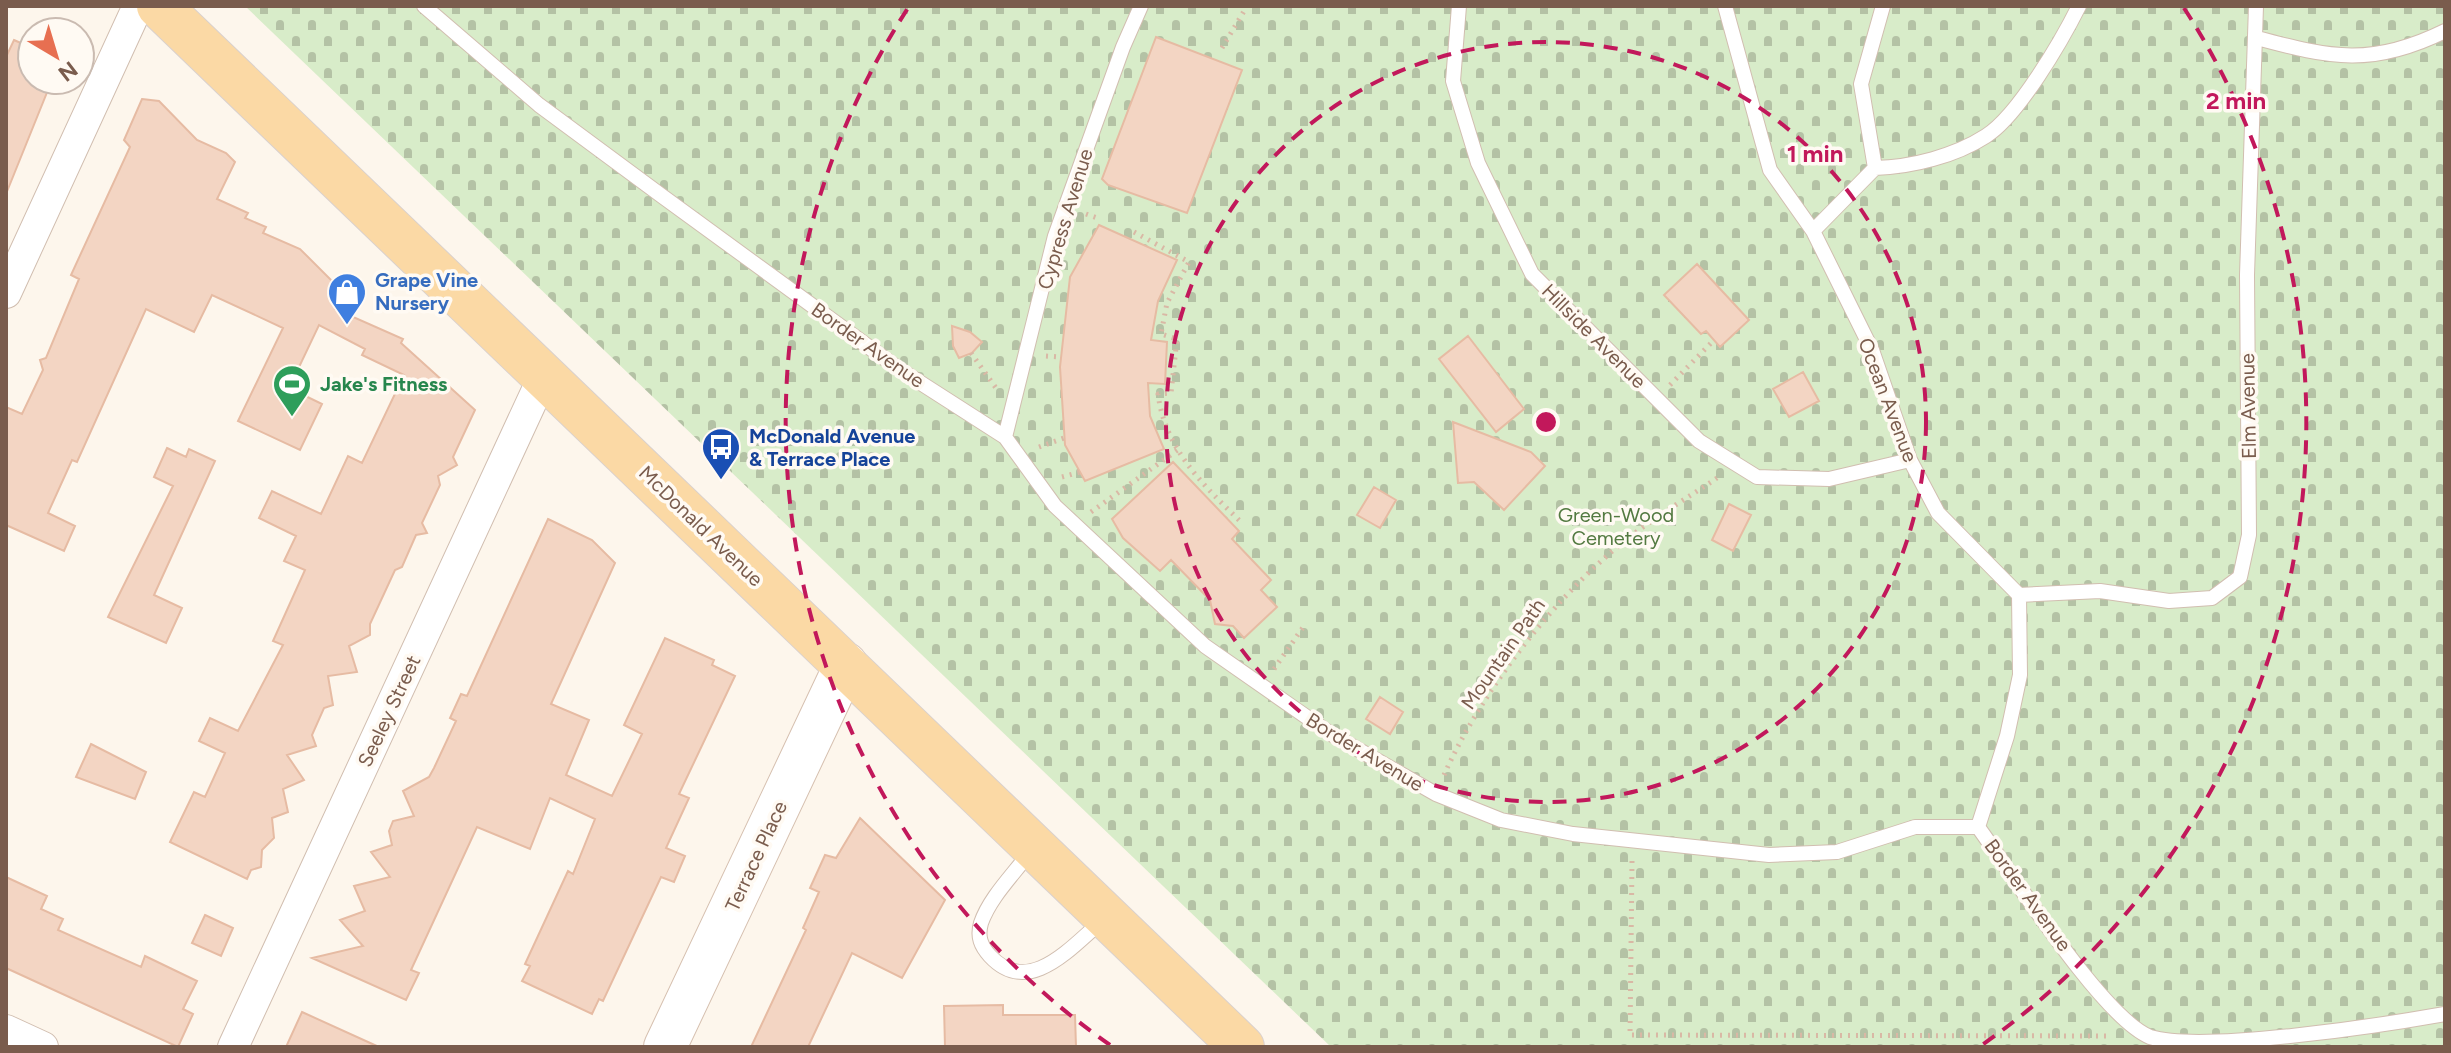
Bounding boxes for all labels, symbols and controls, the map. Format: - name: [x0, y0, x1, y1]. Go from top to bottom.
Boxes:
- north arrow: [16, 16, 96, 96]
- text: N: [53, 55, 83, 87]
- text: 2 min: [2206, 86, 2266, 115]
- text: 1 min: [1787, 139, 1843, 168]
- street label: Cypress Avenue: [1032, 146, 1098, 292]
- place label: Grape Vine Nursery: [375, 268, 478, 315]
- shop icon: Grape Vine Nursery: [326, 271, 368, 326]
- street label: Hillside Avenue: [1537, 279, 1651, 393]
- street label: Border Avenue: [807, 297, 929, 393]
- street label: Ocean Avenue: [1853, 334, 1923, 466]
- street label: Elm Avenue: [2235, 353, 2261, 459]
- sports icon: Jake's Fitness: [271, 363, 313, 418]
- place label: Jake's Fitness: [320, 372, 447, 396]
- centre of rings: [1532, 408, 1560, 436]
- place label: McDonald Avenue & Terrace Place: [749, 424, 915, 471]
- bus stop icon: McDonald Avenue & Terrace Place: [700, 426, 742, 481]
- street label: McDonald Avenue: [634, 461, 768, 591]
- park label: Green-Wood Cemetery: [1558, 503, 1674, 550]
- street label: Mountain Path: [1456, 594, 1550, 714]
- street label: Seeley Street: [353, 651, 425, 771]
- street label: Border Avenue: [1302, 708, 1428, 796]
- street label: Terrace Place: [720, 797, 792, 915]
- street label: Border Avenue: [1979, 834, 2077, 956]

